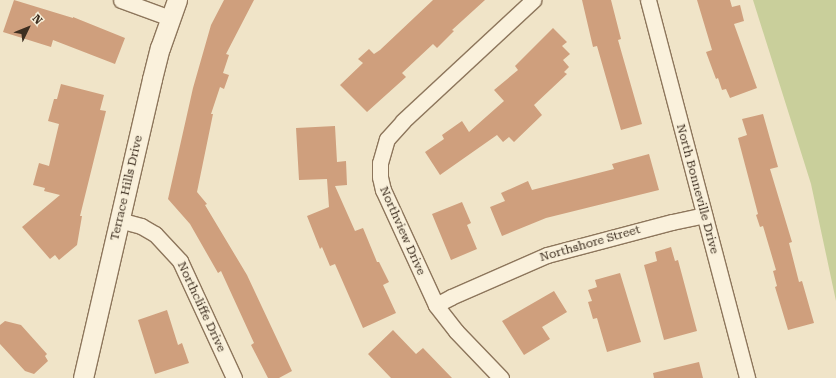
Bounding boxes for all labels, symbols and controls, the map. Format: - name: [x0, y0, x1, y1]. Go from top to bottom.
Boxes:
- north arrow: [8, 8, 48, 48]
- text: N: [29, 12, 45, 27]
- street label: North Bonneville Drive: [673, 123, 721, 255]
- street label: Terrace Hills Drive: [108, 134, 146, 242]
- street label: Northview Drive: [376, 184, 428, 278]
- street label: Northshore Street: [538, 223, 642, 265]
- street label: Northcliffe Drive: [174, 260, 228, 354]

